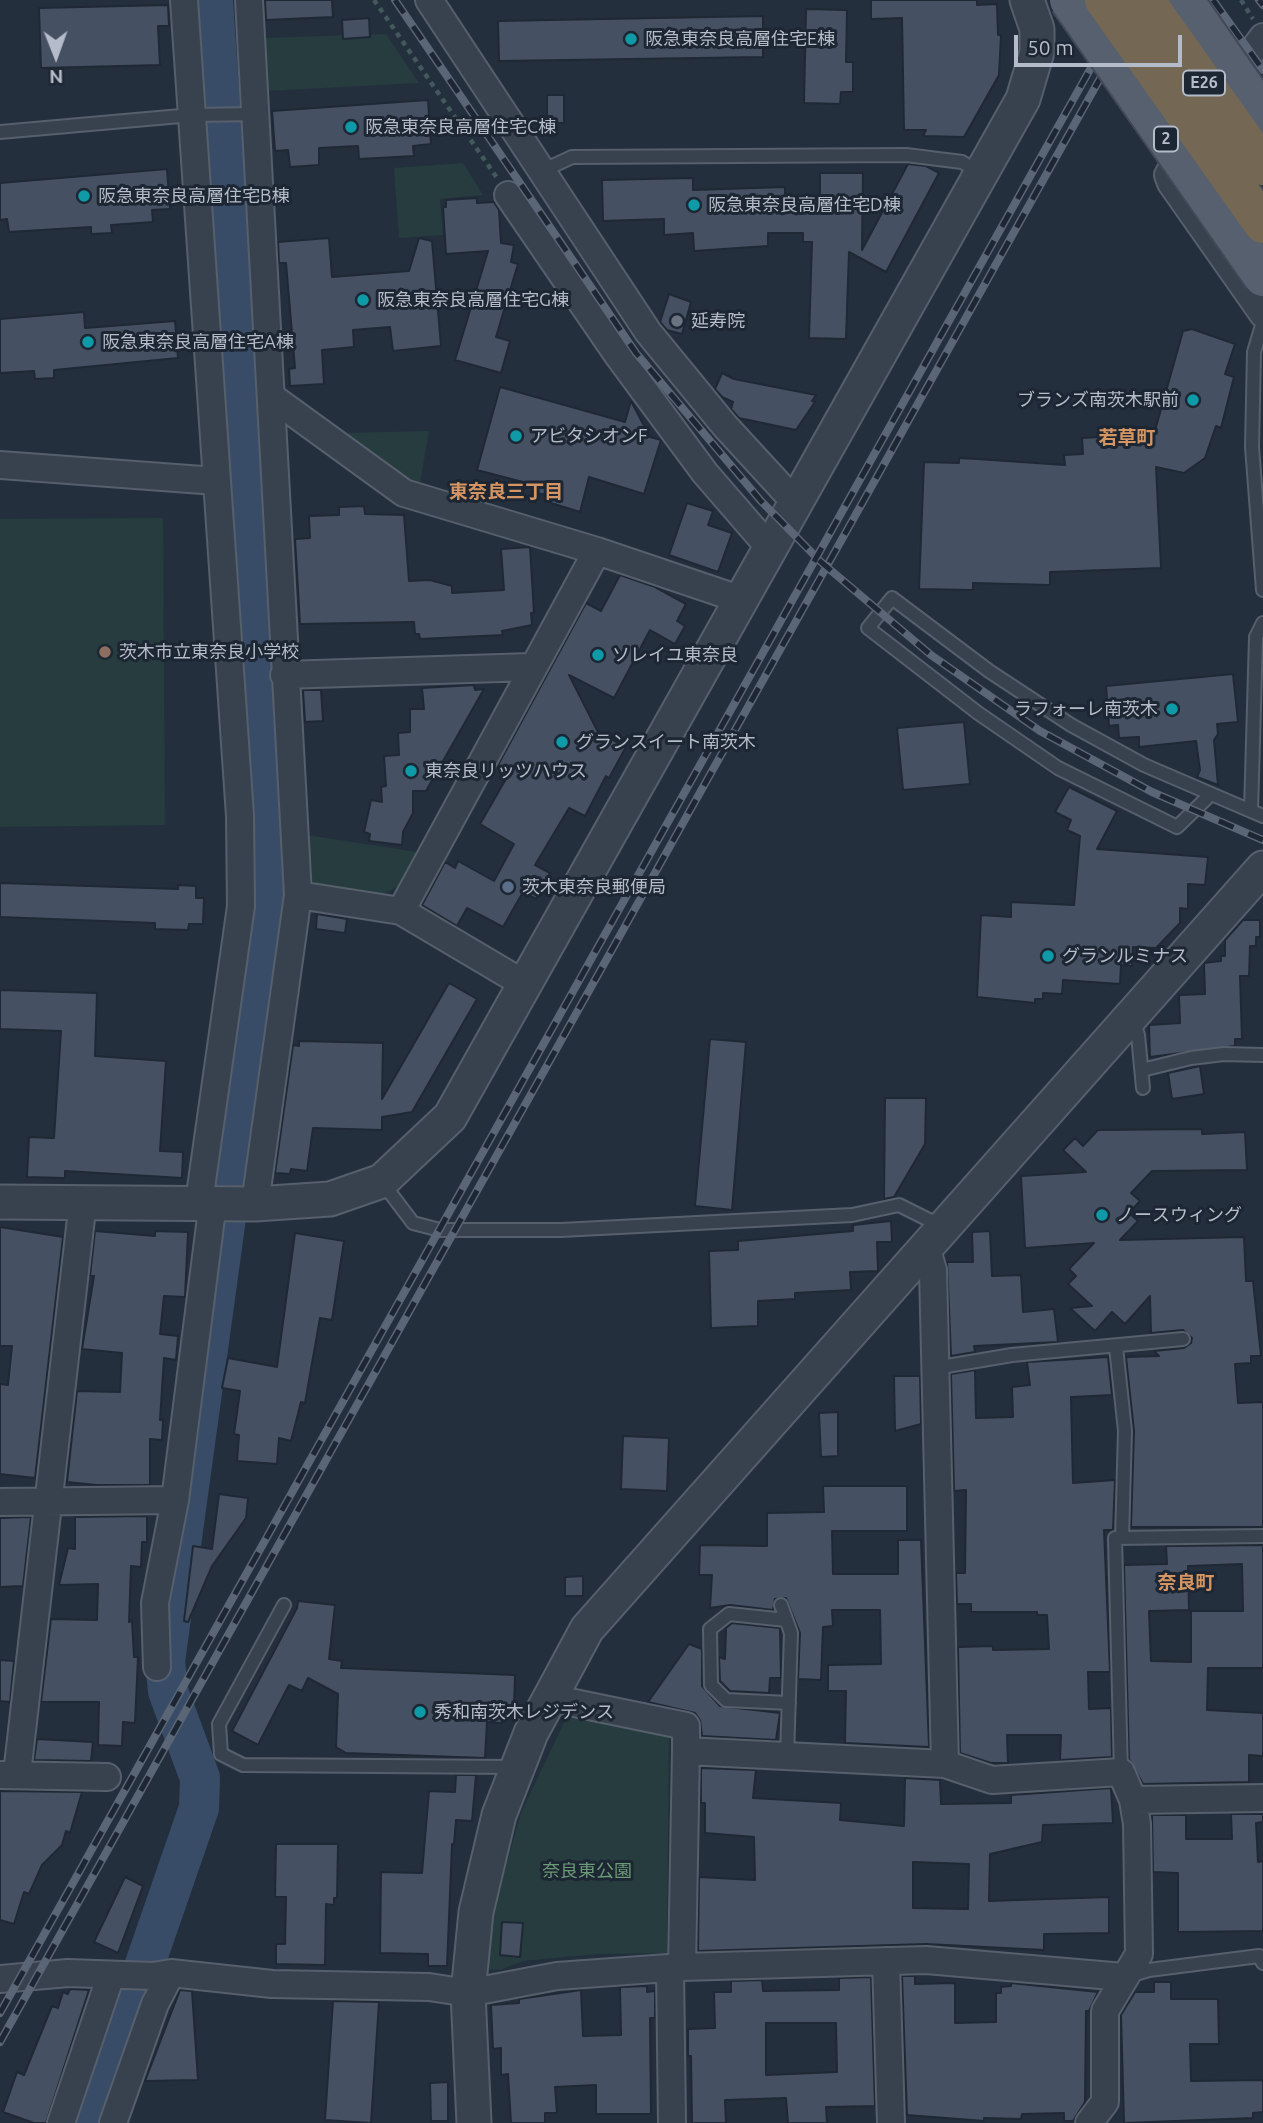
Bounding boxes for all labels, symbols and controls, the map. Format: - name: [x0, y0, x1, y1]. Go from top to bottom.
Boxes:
- north arrow: [21, 21, 91, 91]
- scale bar: [1018, 21, 1186, 65]
- place label: 阪急東奈良高層住宅E棟: [645, 28, 835, 50]
- marker: 阪急東奈良高層住宅E棟: [623, 31, 639, 47]
- text: 50 m: [1027, 35, 1074, 59]
- text: N: [49, 66, 64, 88]
- road number: E26: [1183, 71, 1225, 96]
- place label: 阪急東奈良高層住宅C棟: [365, 116, 556, 138]
- marker: 阪急東奈良高層住宅C棟: [343, 119, 359, 135]
- road number: 2: [1154, 127, 1178, 152]
- place label: 阪急東奈良高層住宅B棟: [98, 185, 289, 207]
- marker: 阪急東奈良高層住宅B棟: [76, 188, 92, 204]
- place label: 阪急東奈良高層住宅D棟: [708, 194, 901, 216]
- marker: 阪急東奈良高層住宅D棟: [686, 197, 702, 213]
- place label: 阪急東奈良高層住宅G棟: [377, 289, 569, 311]
- marker: 阪急東奈良高層住宅G棟: [355, 292, 371, 308]
- place label: 延寿院: [691, 310, 745, 332]
- marker: 延寿院: [669, 313, 685, 329]
- place label: 阪急東奈良高層住宅A棟: [102, 331, 294, 353]
- marker: 阪急東奈良高層住宅A棟: [80, 334, 96, 350]
- place label: ブランズ南茨木駅前: [1017, 389, 1179, 411]
- marker: ブランズ南茨木駅前: [1185, 392, 1201, 408]
- place label: アビタシオンF: [530, 425, 647, 447]
- district label: 若草町: [1099, 427, 1155, 449]
- marker: アビタシオンF: [508, 428, 524, 444]
- district label: 東奈良三丁目: [449, 481, 563, 503]
- place label: 茨木市立東奈良小学校: [119, 641, 299, 663]
- marker: 茨木市立東奈良小学校: [97, 644, 113, 660]
- place label: ソレイユ東奈良: [612, 644, 738, 666]
- marker: ソレイユ東奈良: [590, 647, 606, 663]
- place label: ラフォーレ南茨木: [1014, 698, 1158, 720]
- marker: ラフォーレ南茨木: [1164, 701, 1180, 717]
- place label: グランスイート南茨木: [576, 731, 756, 753]
- marker: グランスイート南茨木: [554, 734, 570, 750]
- place label: 東奈良リッツハウス: [425, 760, 587, 782]
- marker: 東奈良リッツハウス: [403, 763, 419, 779]
- place label: 茨木東奈良郵便局: [522, 876, 666, 898]
- marker: 茨木東奈良郵便局: [500, 879, 516, 895]
- place label: グランルミナス: [1062, 945, 1188, 967]
- marker: グランルミナス: [1040, 948, 1056, 964]
- place label: ノースウィング: [1116, 1204, 1242, 1226]
- marker: ノースウィング: [1094, 1207, 1110, 1223]
- district label: 奈良町: [1158, 1572, 1214, 1594]
- place label: 秀和南茨木レジデンス: [434, 1701, 614, 1723]
- marker: 秀和南茨木レジデンス: [412, 1704, 428, 1720]
- park label: 奈良東公園: [542, 1860, 632, 1882]

